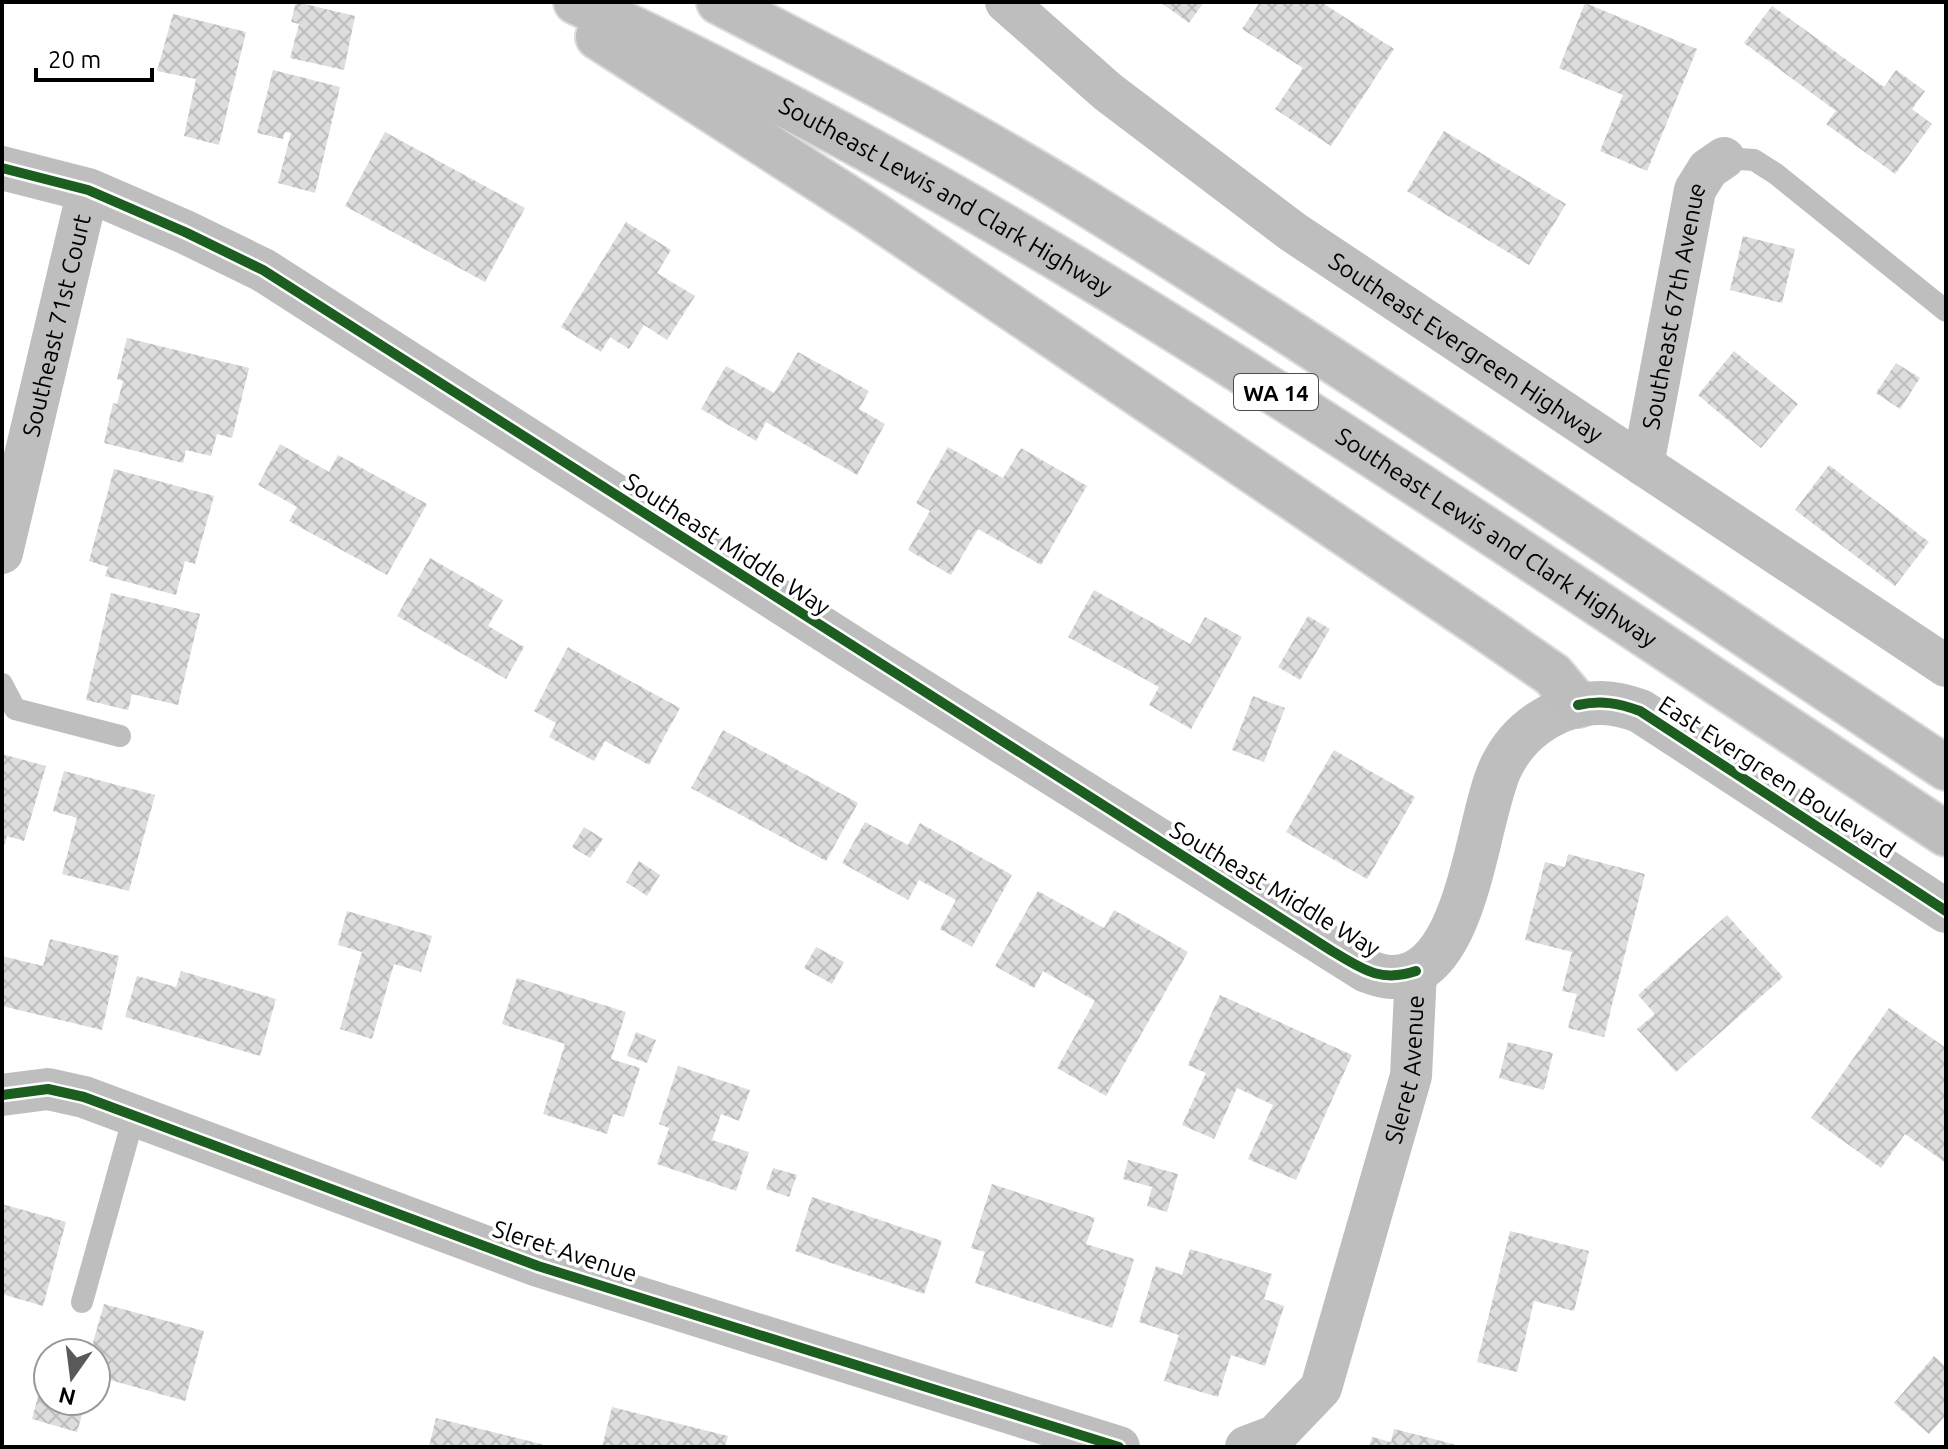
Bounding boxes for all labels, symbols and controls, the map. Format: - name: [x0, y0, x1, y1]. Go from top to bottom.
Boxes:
- scale bar: [36, 32, 152, 82]
- text: 20 m: [48, 46, 101, 73]
- street label: Southeast Lewis and Clark Highway: [775, 91, 1118, 302]
- street label: Southeast 67th Avenue: [1637, 176, 1711, 432]
- street label: Southeast 71st Court: [17, 211, 95, 439]
- street label: Southeast Evergreen Highway: [1324, 247, 1608, 448]
- road number: WA 14: [1234, 374, 1318, 410]
- street label: Southeast Lewis and Clark Highway: [1331, 422, 1663, 653]
- street label: Southeast Middle Way: [619, 467, 835, 621]
- street label: East Evergreen Boulevard: [1654, 690, 1900, 864]
- street label: Southeast Middle Way: [1165, 816, 1385, 963]
- street label: Sleret Avenue: [1379, 995, 1428, 1146]
- street label: Sleret Avenue: [489, 1215, 641, 1287]
- north arrow: [32, 1337, 112, 1417]
- text: N: [56, 1383, 78, 1411]

